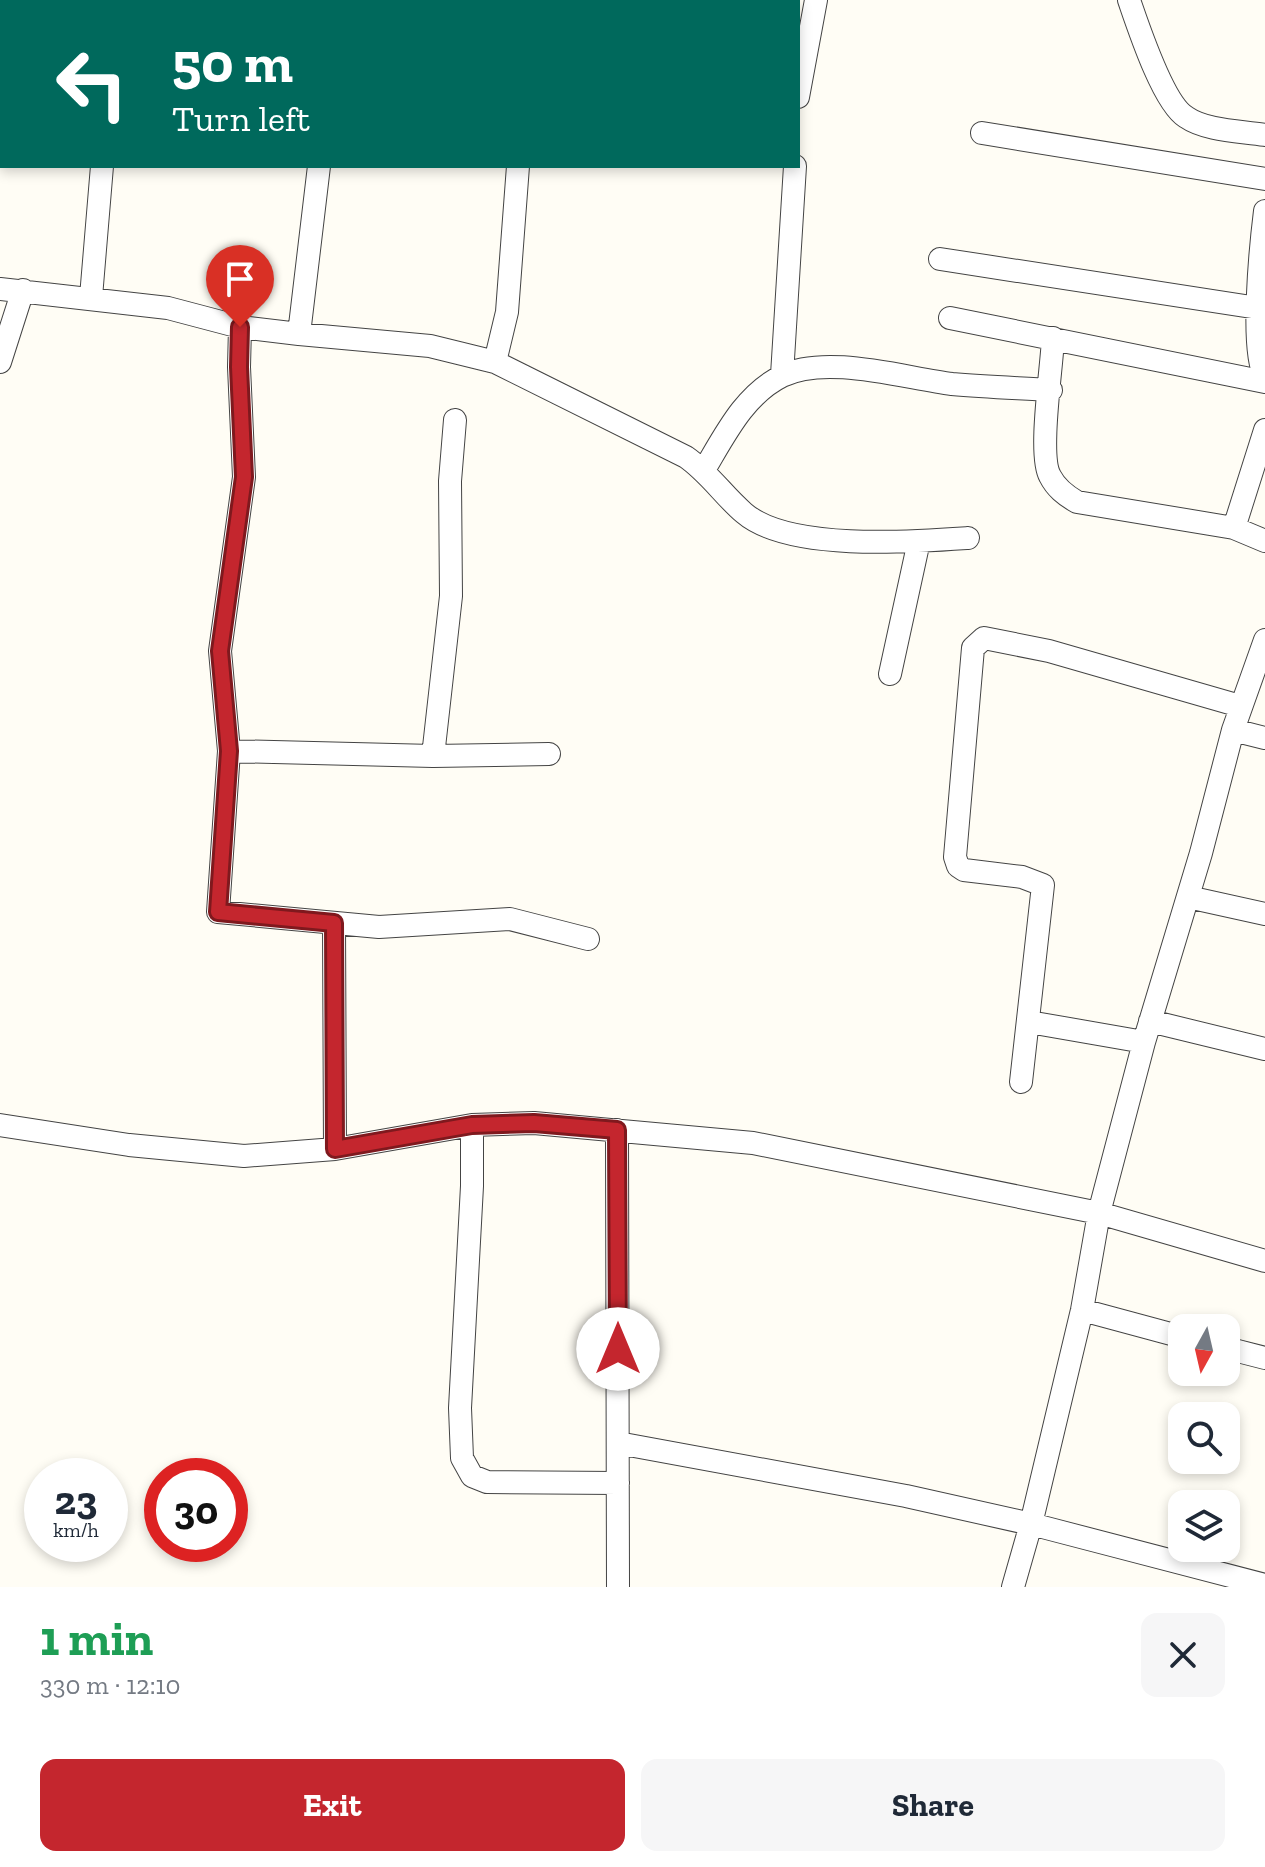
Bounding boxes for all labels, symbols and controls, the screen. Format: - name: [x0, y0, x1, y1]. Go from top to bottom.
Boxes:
- text: 50 m: [172, 29, 293, 96]
- icon: left: [40, 32, 144, 136]
- text: Turn left: [172, 97, 310, 140]
- pin: [206, 245, 274, 327]
- icon: arrive: [218, 257, 262, 301]
- position arrow: [576, 1307, 660, 1391]
- north arrow: [1168, 1314, 1240, 1386]
- map controls: [1168, 1314, 1240, 1562]
- button: search: [1168, 1402, 1240, 1474]
- speed limit sign: 30: [144, 1458, 248, 1562]
- text: 23: [55, 1476, 97, 1524]
- button: layers: [1168, 1490, 1240, 1562]
- text: km/h: [53, 1518, 99, 1542]
- text: 1 min: [40, 1610, 153, 1667]
- button: close: [1141, 1613, 1225, 1697]
- text: 330 m · 12:10: [40, 1669, 180, 1701]
- button: Exit: [40, 1759, 625, 1851]
- button: Share: [641, 1759, 1225, 1851]

